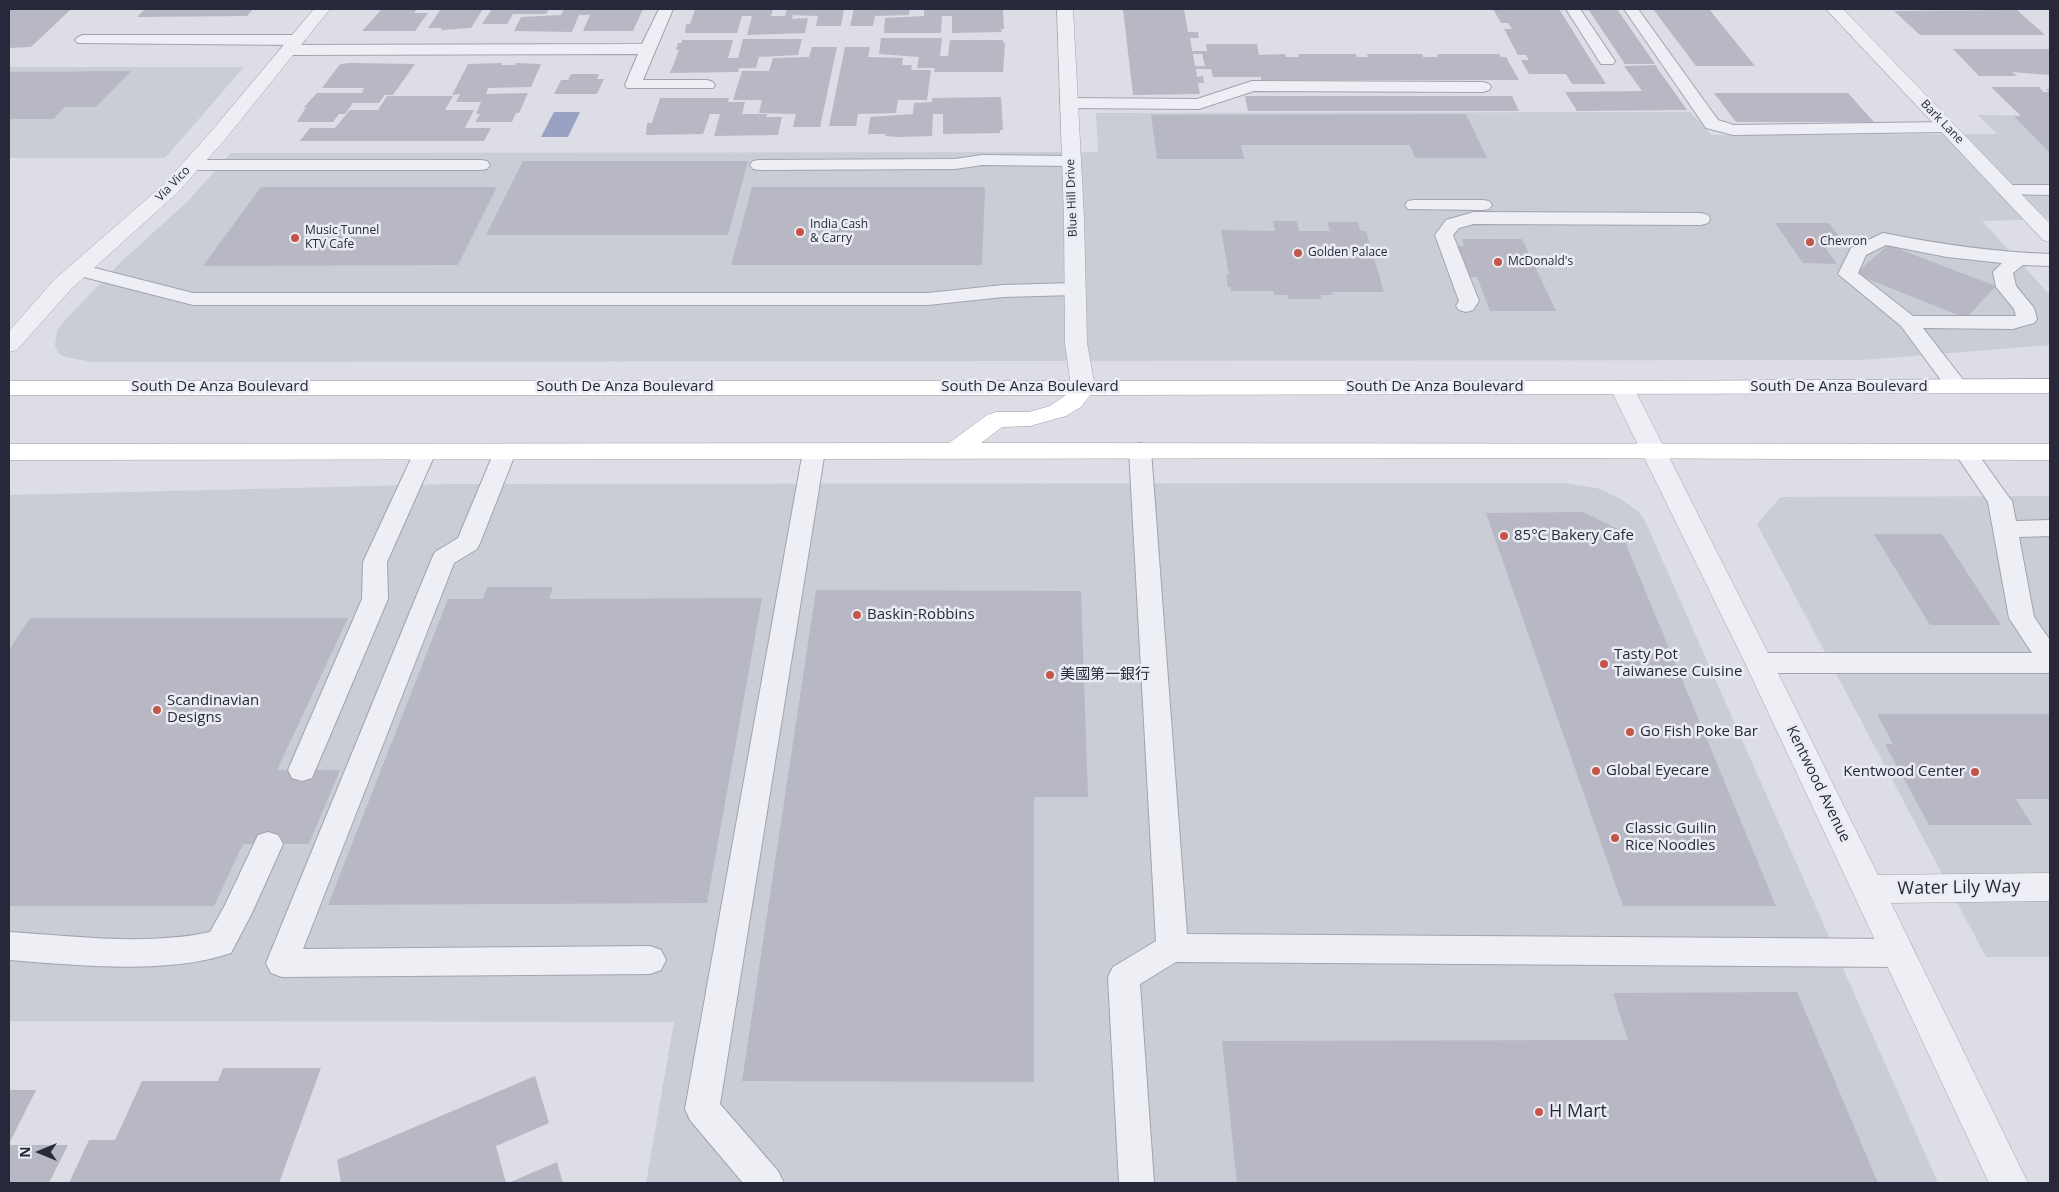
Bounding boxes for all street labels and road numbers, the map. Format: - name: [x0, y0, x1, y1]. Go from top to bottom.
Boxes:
- street label: Bark Lane: [1917, 97, 1967, 147]
- street label: Blue Hill Drive: [1063, 159, 1081, 237]
- street label: Via Vico: [153, 163, 193, 205]
- street label: South De Anza Boulevard: [131, 378, 309, 396]
- street label: South De Anza Boulevard: [536, 378, 714, 396]
- street label: South De Anza Boulevard: [941, 378, 1119, 396]
- street label: South De Anza Boulevard: [1346, 378, 1524, 396]
- street label: South De Anza Boulevard: [1750, 378, 1928, 396]
- street label: Kentwood Avenue: [1782, 723, 1854, 845]
- street label: Water Lily Way: [1897, 876, 2021, 900]

